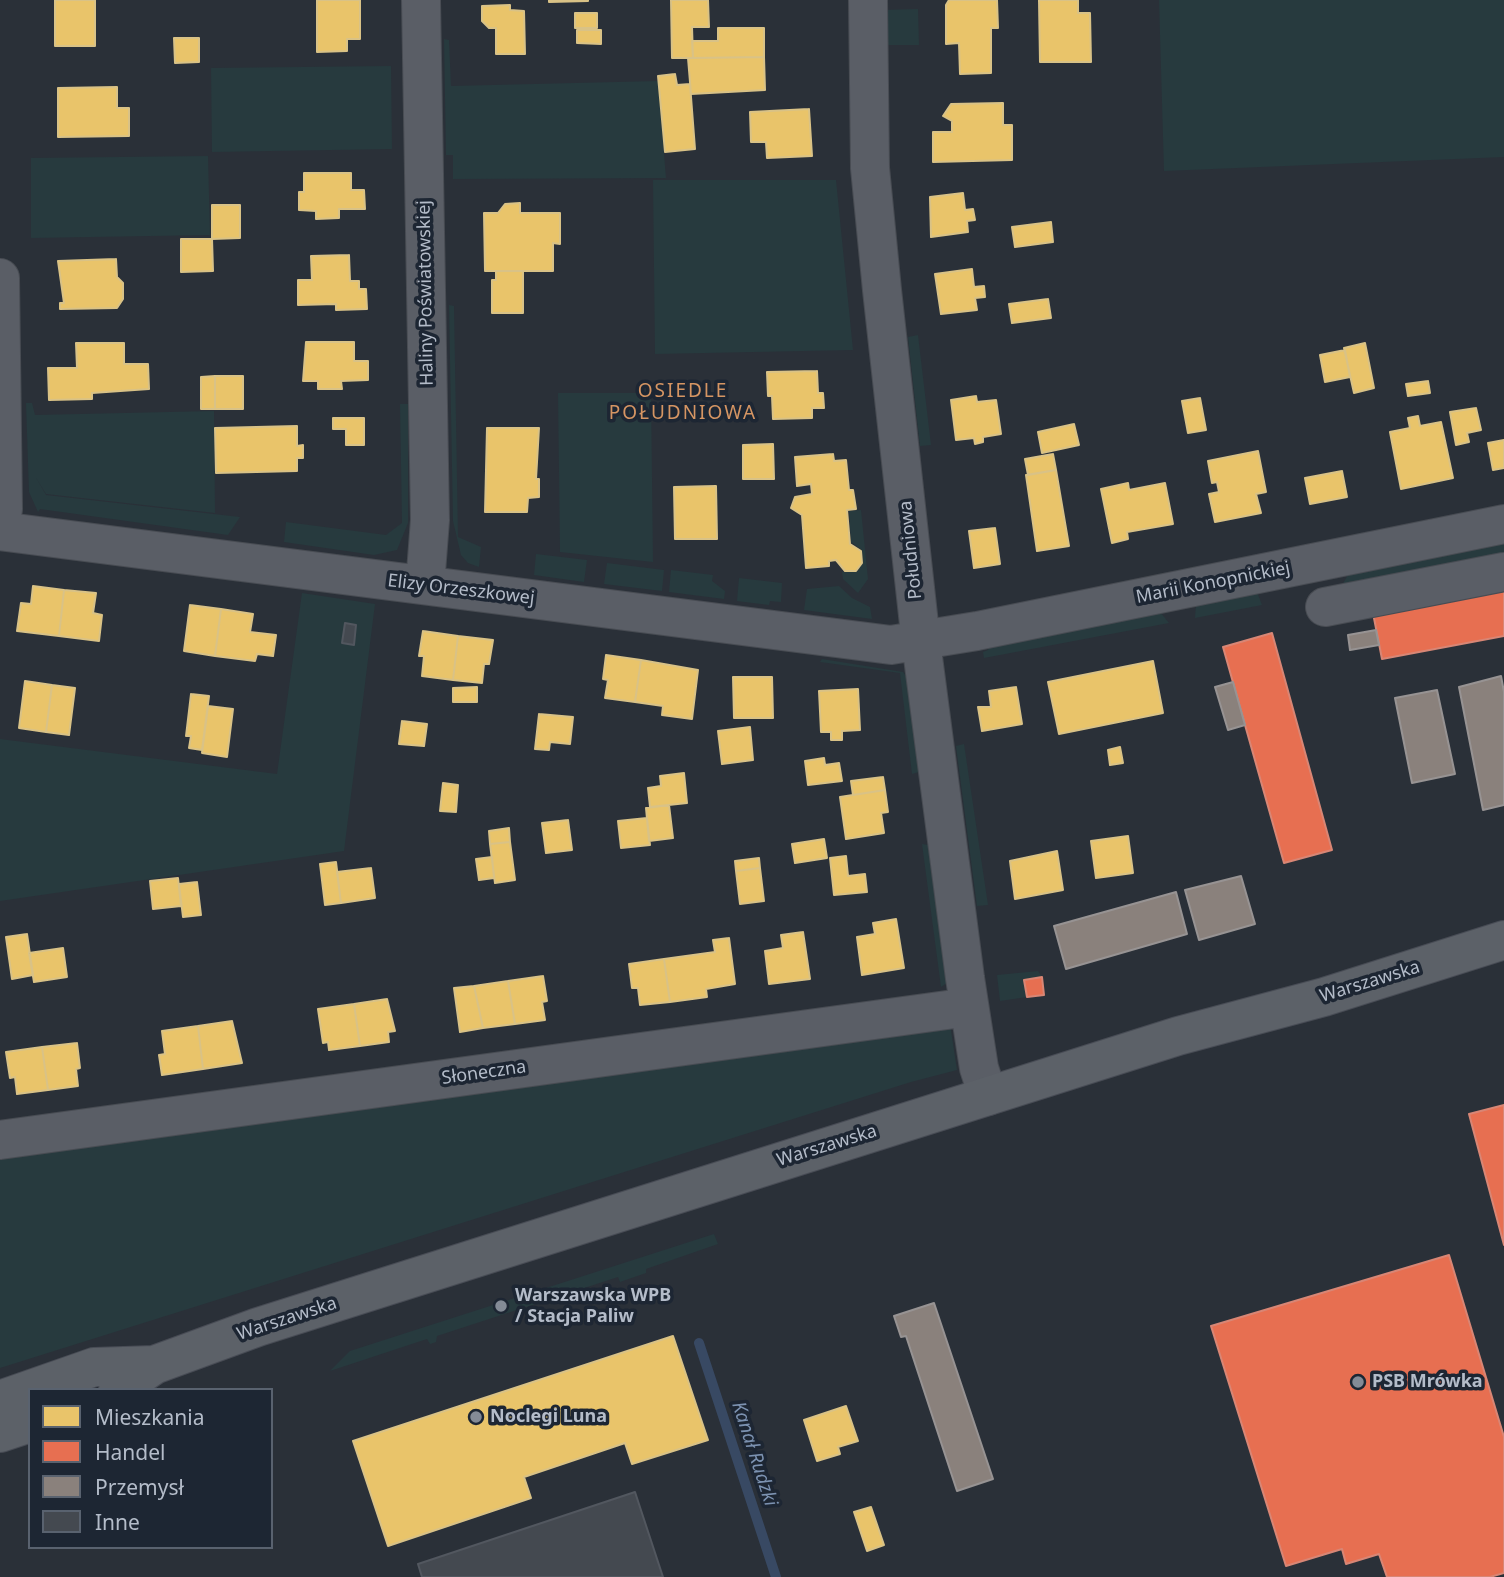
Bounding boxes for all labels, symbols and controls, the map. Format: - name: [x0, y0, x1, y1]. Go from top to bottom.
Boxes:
- street label: Haliny Poświatowskiej: [414, 200, 438, 386]
- district label: OSIEDLE POŁUDNIOWA: [610, 381, 756, 425]
- street label: Południowa: [895, 500, 927, 600]
- street label: Marii Konopnickiej: [1134, 557, 1292, 609]
- street label: Elizy Orzeszkowej: [386, 570, 536, 610]
- street label: Warszawska: [1317, 957, 1423, 1007]
- street label: Słoneczna: [440, 1056, 528, 1090]
- street label: Warszawska: [774, 1121, 880, 1171]
- place label: Warszawska WPB / Stacja Paliw: [515, 1285, 671, 1328]
- street label: Warszawska: [234, 1293, 340, 1345]
- marker: Warszawska WPB / Stacja Paliw: [493, 1298, 509, 1314]
- place label: PSB Mrówka: [1372, 1371, 1483, 1393]
- marker: PSB Mrówka: [1350, 1374, 1366, 1390]
- legend: [28, 1388, 273, 1549]
- water label: Kanał Rudzki: [726, 1399, 782, 1509]
- text: Mieszkania: [95, 1403, 204, 1431]
- place label: Noclegi Luna: [490, 1406, 607, 1428]
- marker: Noclegi Luna: [468, 1409, 484, 1425]
- text: Handel: [95, 1438, 166, 1466]
- text: Przemysł: [95, 1473, 184, 1501]
- text: Inne: [95, 1508, 140, 1536]

